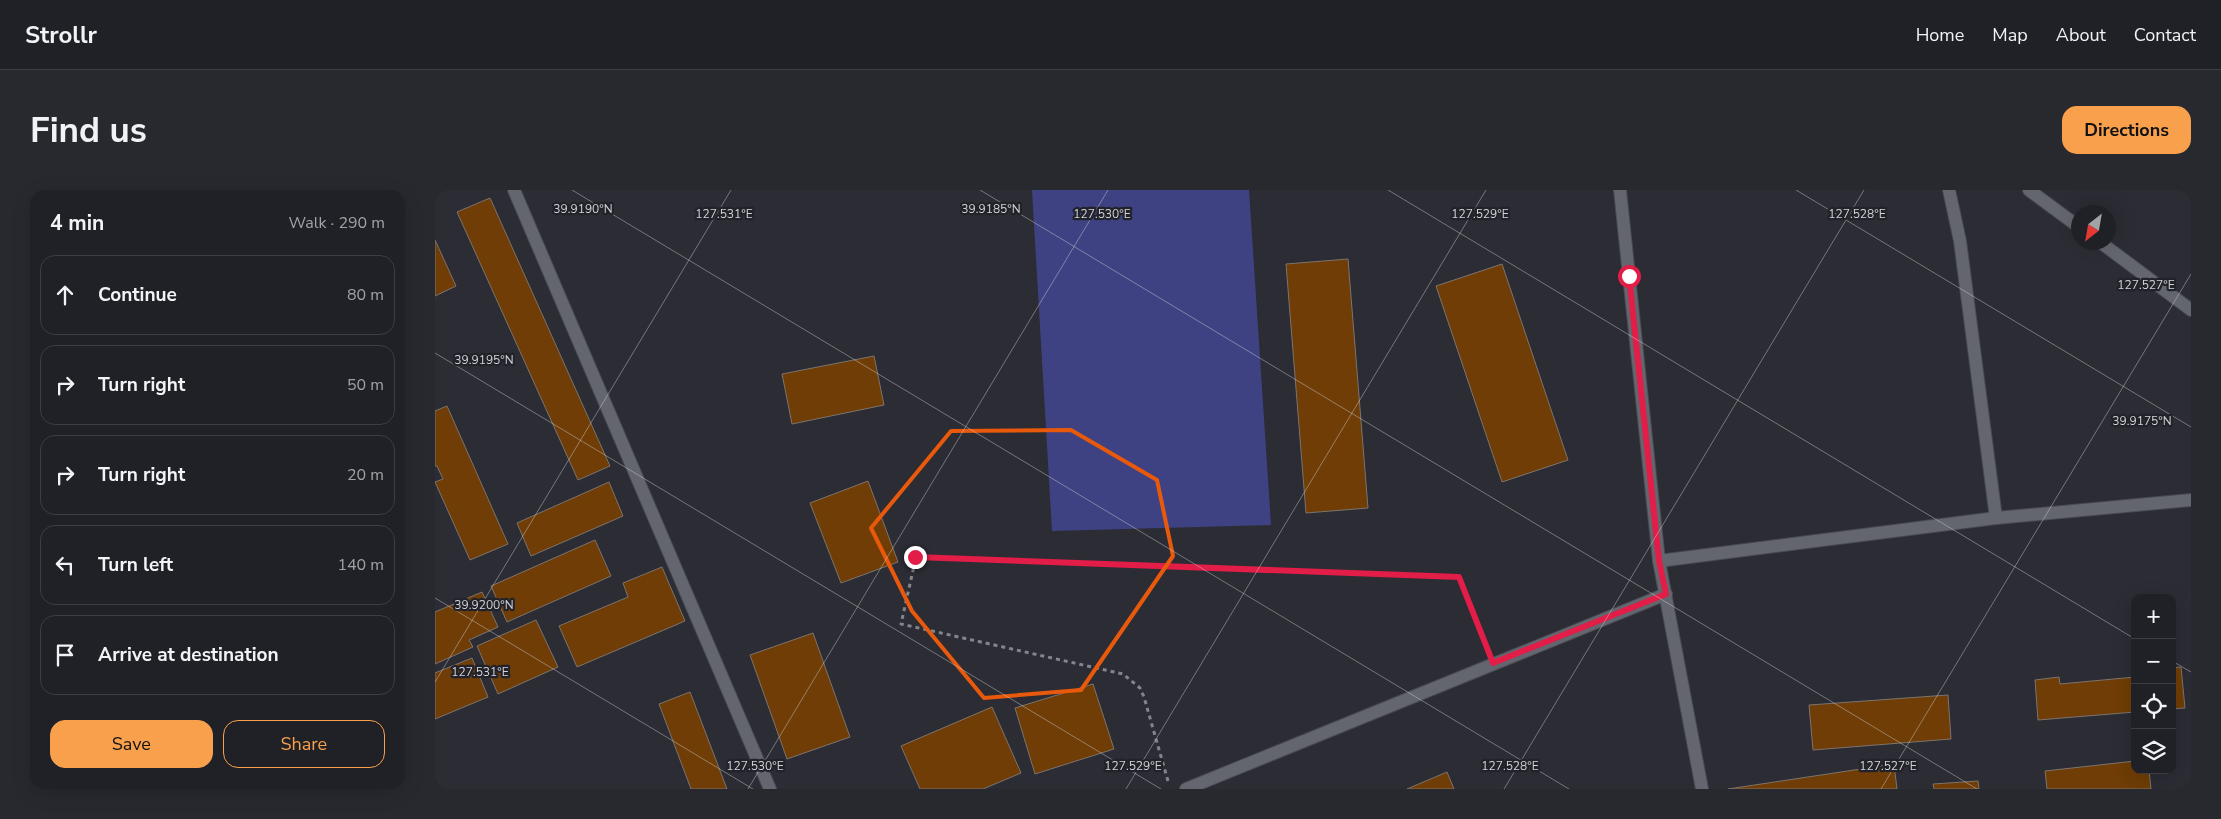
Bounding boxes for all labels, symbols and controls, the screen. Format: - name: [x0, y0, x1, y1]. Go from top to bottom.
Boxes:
- text: Strollr: [25, 19, 97, 51]
- text: Home: [1916, 23, 1964, 47]
- text: Map: [1992, 23, 2028, 47]
- text: About: [2056, 23, 2106, 47]
- text: Contact: [2134, 23, 2196, 47]
- button: Directions: [2062, 106, 2191, 154]
- text: Find us: [30, 107, 147, 154]
- text: 39.9190°N: [553, 201, 613, 217]
- text: 39.9185°N: [961, 201, 1021, 217]
- north arrow: [2071, 205, 2116, 250]
- text: 127.531°E: [695, 206, 753, 222]
- text: 127.530°E: [1073, 206, 1131, 222]
- text: 127.529°E: [1451, 206, 1509, 222]
- text: 127.528°E: [1828, 206, 1886, 222]
- text: 4 min: [50, 209, 104, 237]
- text: Walk · 290 m: [289, 212, 385, 234]
- route start: [1618, 265, 1641, 288]
- text: 127.527°E: [2117, 277, 2175, 293]
- icon: ahead: [51, 281, 79, 309]
- text: Continue: [98, 282, 177, 308]
- text: 80 m: [347, 284, 384, 306]
- text: 39.9195°N: [454, 352, 514, 368]
- icon: right: [51, 371, 79, 399]
- text: Turn right: [98, 372, 185, 398]
- text: 50 m: [347, 374, 384, 396]
- text: 39.9175°N: [2112, 413, 2172, 429]
- icon: right: [51, 461, 79, 489]
- text: Turn right: [98, 462, 185, 488]
- text: 20 m: [347, 464, 384, 486]
- route end: [904, 546, 927, 569]
- icon: left: [51, 551, 79, 579]
- text: Turn left: [98, 552, 173, 578]
- text: 140 m: [337, 554, 384, 576]
- map controls: [2131, 594, 2176, 774]
- button: +: [2131, 594, 2176, 639]
- text: 39.9200°N: [454, 597, 514, 613]
- button: −: [2131, 639, 2176, 684]
- icon: arrive: [51, 641, 79, 669]
- text: Arrive at destination: [98, 642, 279, 668]
- text: 127.531°E: [451, 664, 509, 680]
- button: locate: [2131, 684, 2176, 729]
- button: Save: [50, 720, 213, 768]
- button: Share: [223, 720, 385, 768]
- button: layers: [2131, 729, 2176, 774]
- text: 127.530°E: [726, 758, 784, 774]
- text: 127.529°E: [1104, 758, 1162, 774]
- text: 127.528°E: [1481, 758, 1539, 774]
- text: 127.527°E: [1859, 758, 1917, 774]

